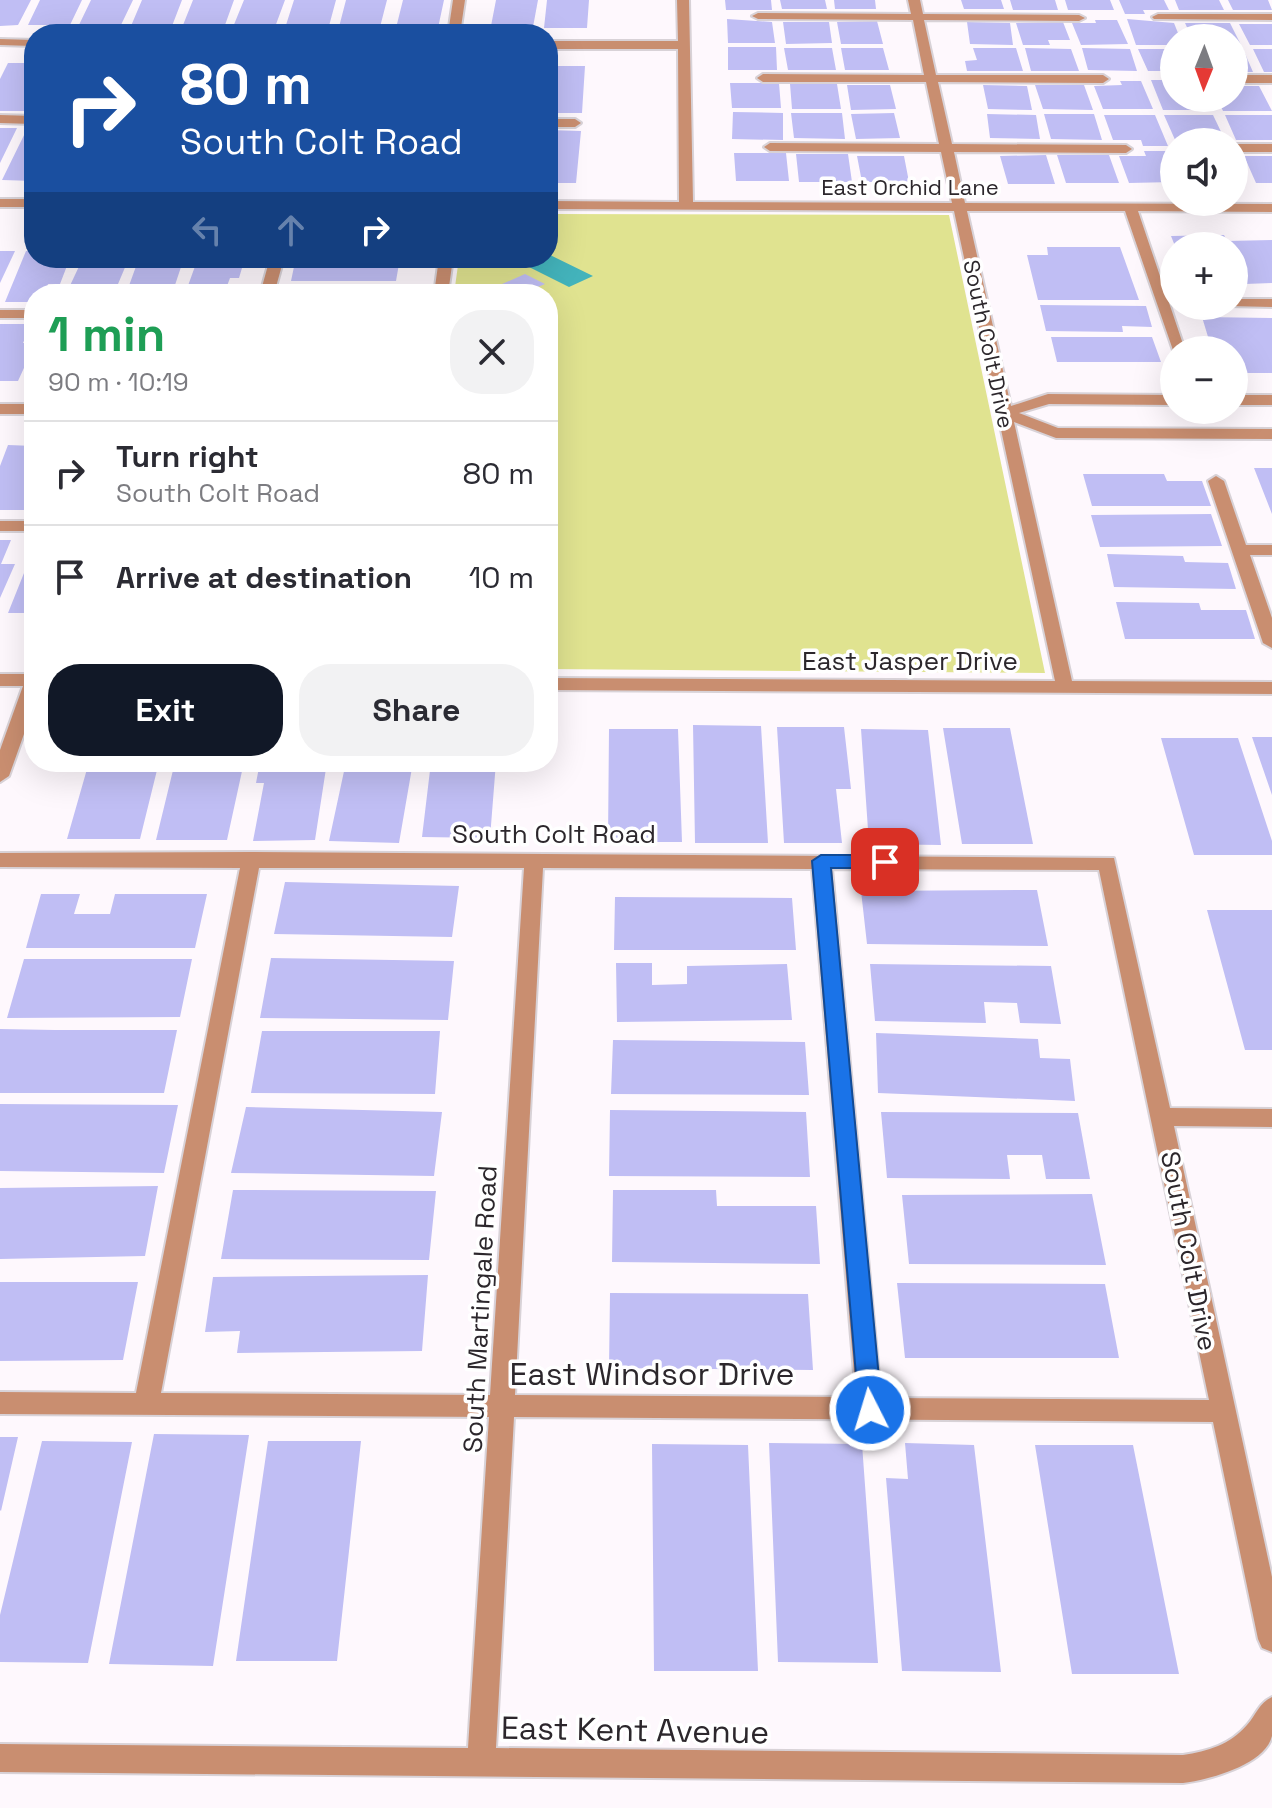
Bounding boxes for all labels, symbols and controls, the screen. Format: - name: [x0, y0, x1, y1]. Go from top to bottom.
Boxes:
- north arrow: [1160, 24, 1248, 112]
- map controls: [1160, 24, 1248, 424]
- text: 80 m: [180, 49, 312, 120]
- icon: right: [48, 56, 152, 160]
- text: South Colt Road: [180, 119, 463, 165]
- button: sound: [1160, 128, 1248, 216]
- street label: East Orchid Lane: [821, 173, 999, 201]
- icon: left: [185, 208, 229, 252]
- icon: ahead: [269, 208, 313, 252]
- icon: right: [353, 208, 397, 252]
- button: +: [1160, 232, 1248, 320]
- street label: South Colt Drive: [957, 257, 1021, 431]
- text: 1 min: [48, 304, 165, 365]
- button: close: [450, 310, 534, 394]
- button: −: [1160, 336, 1248, 424]
- text: 90 m · 10:19: [48, 365, 189, 399]
- text: Turn right: [116, 437, 259, 476]
- icon: right: [48, 451, 92, 495]
- text: 80 m: [463, 454, 534, 493]
- text: South Colt Road: [116, 476, 320, 510]
- icon: arrive: [48, 555, 92, 599]
- text: Arrive at destination: [116, 558, 412, 597]
- text: 10 m: [469, 558, 534, 597]
- street label: East Jasper Drive: [802, 644, 1018, 678]
- button: Exit: [48, 664, 283, 756]
- button: Share: [299, 664, 534, 756]
- street label: South Colt Road: [452, 817, 656, 851]
- pin: [851, 828, 919, 896]
- icon: arrive: [863, 840, 907, 884]
- street label: South Colt Drive: [1153, 1148, 1225, 1354]
- street label: South Martingale Road: [455, 1164, 505, 1454]
- street label: East Windsor Drive: [509, 1354, 795, 1394]
- position arrow: [828, 1368, 912, 1452]
- street label: East Kent Avenue: [501, 1708, 769, 1752]

